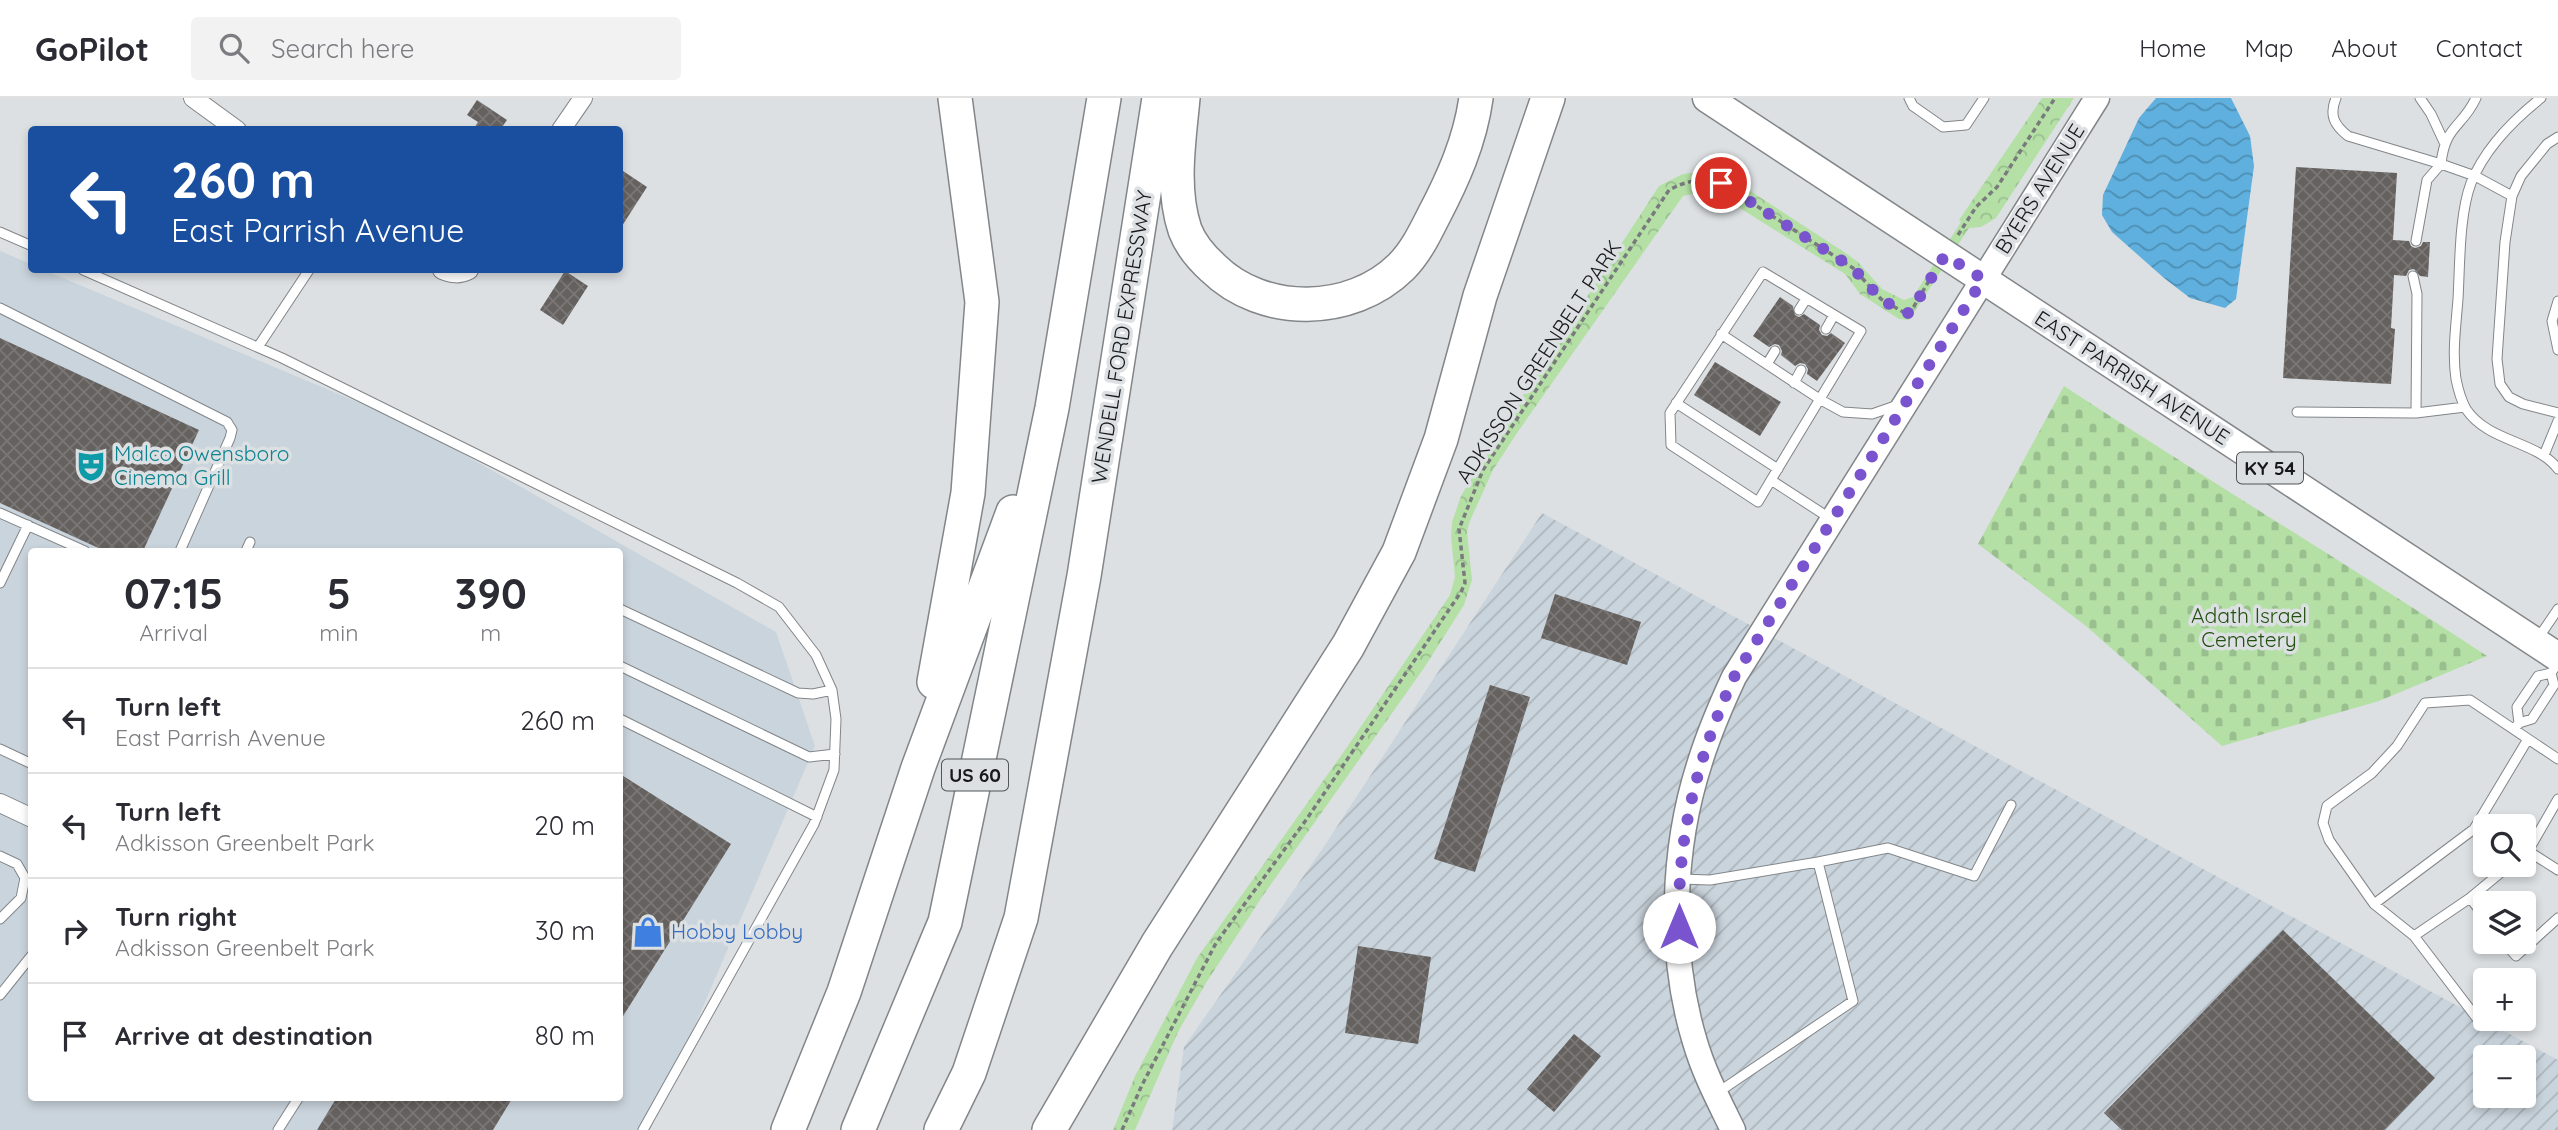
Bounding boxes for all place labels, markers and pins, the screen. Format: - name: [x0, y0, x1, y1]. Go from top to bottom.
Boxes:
- pin: [1691, 153, 1751, 213]
- place label: Malco Owensboro Cinema Grill: [114, 440, 289, 490]
- theatre icon: Malco Owensboro Cinema Grill: [74, 449, 108, 483]
- shop icon: Hobby Lobby: [631, 915, 665, 949]
- place label: Hobby Lobby: [671, 918, 803, 944]

